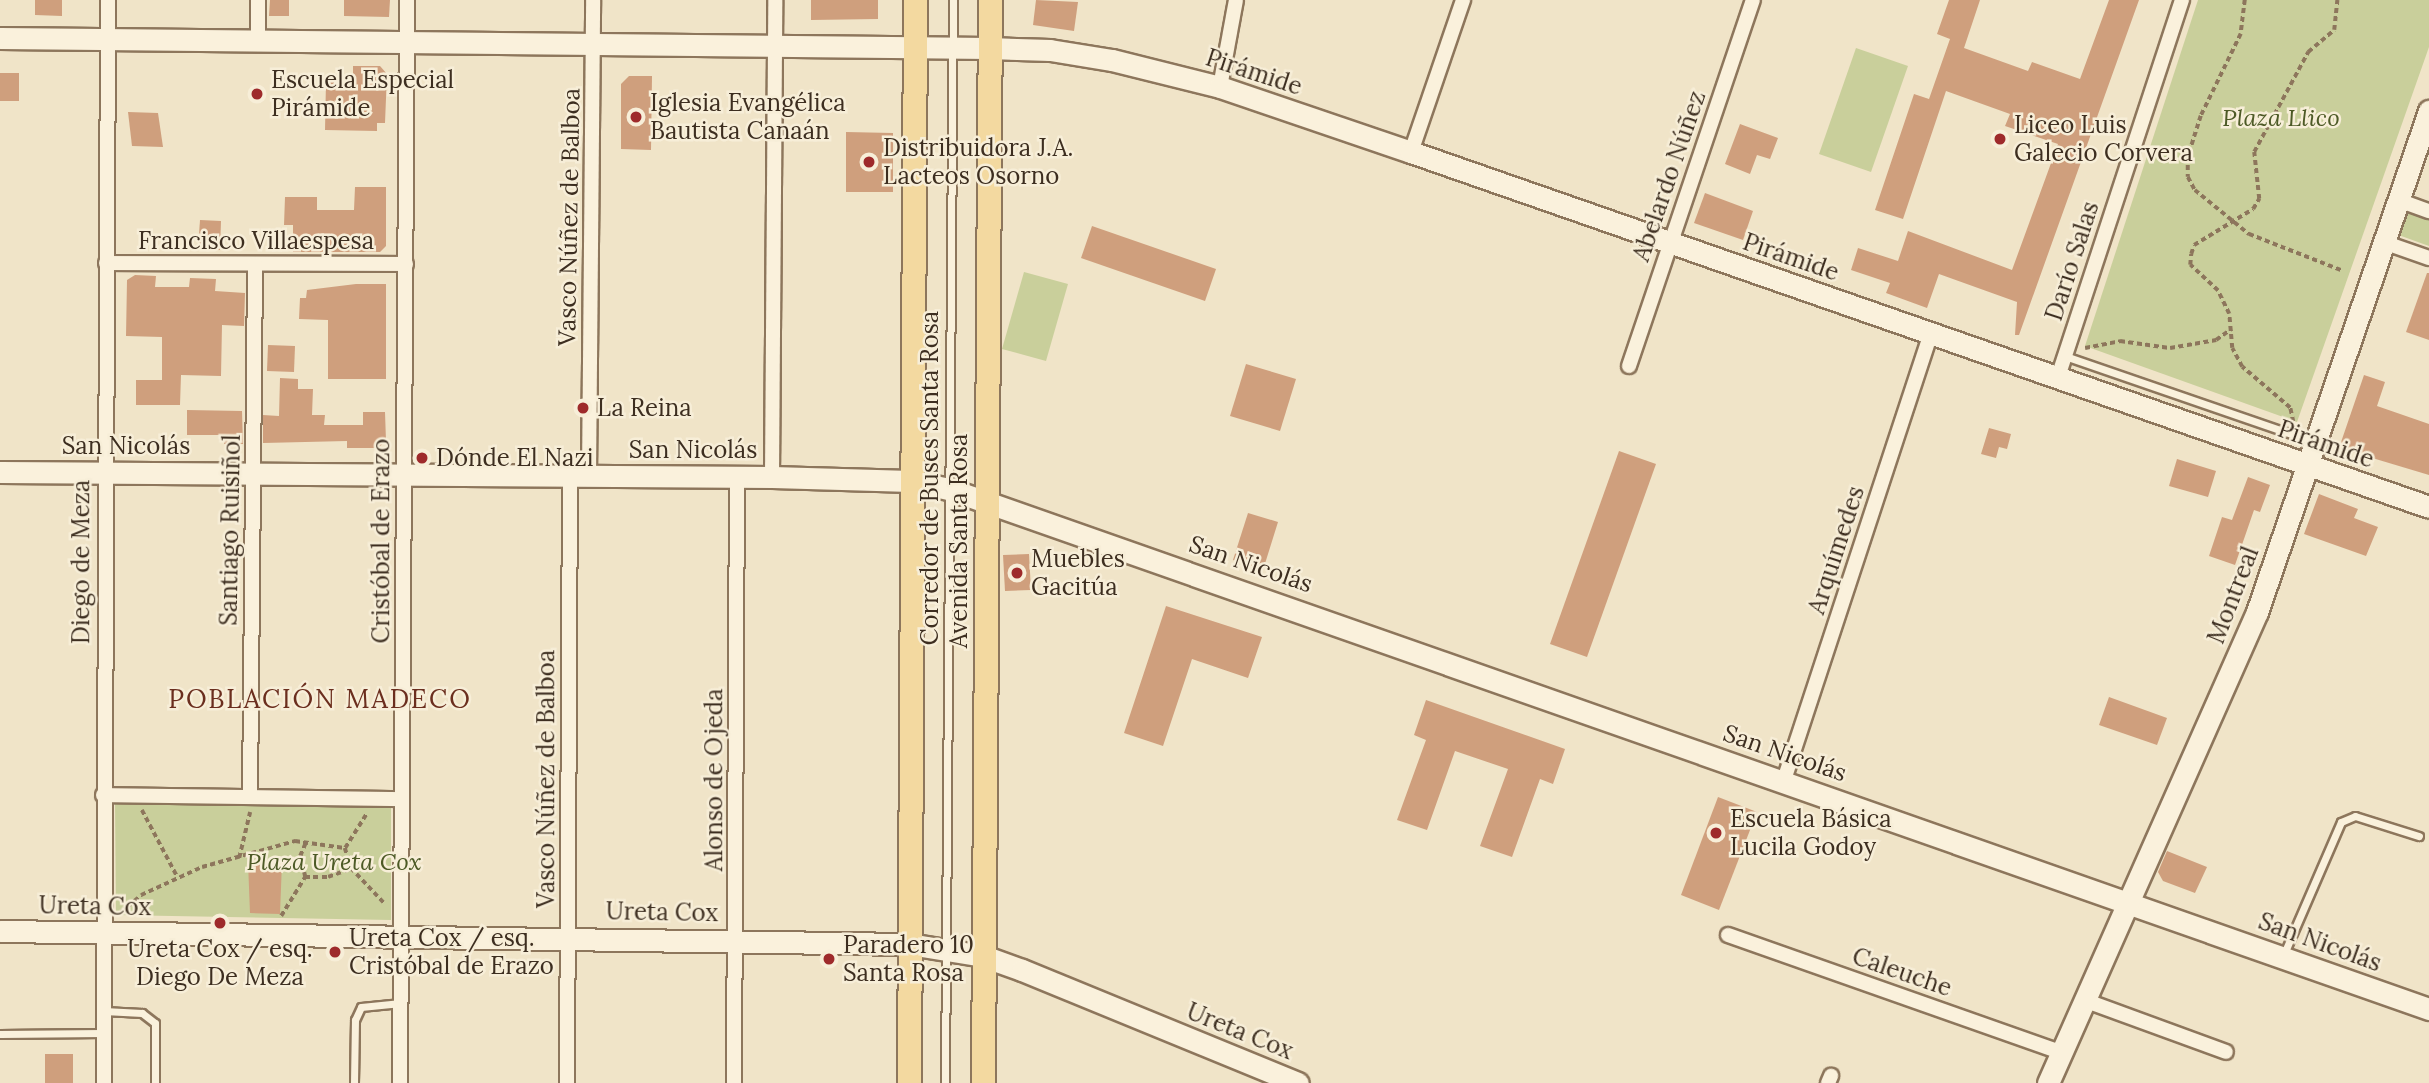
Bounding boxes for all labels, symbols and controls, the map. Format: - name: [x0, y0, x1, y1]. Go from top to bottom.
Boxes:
- street label: Pirámide: [1202, 43, 1306, 101]
- place label: Escuela Especial Pirámide: [271, 66, 454, 122]
- marker: Escuela Especial Pirámide: [249, 86, 265, 102]
- street label: Abelardo Núñez: [1626, 87, 1712, 265]
- street label: Vasco Núñez de Balboa: [552, 88, 586, 346]
- place label: Iglesia Evangélica Bautista Canaán: [650, 89, 846, 145]
- park label: Plaza Llico: [2222, 104, 2340, 132]
- marker: Iglesia Evangélica Bautista Canaán: [628, 109, 644, 125]
- place label: Liceo Luis Galecio Corvera: [2014, 111, 2193, 167]
- marker: Liceo Luis Galecio Corvera: [1992, 131, 2008, 147]
- place label: Distribuidora J.A. Lacteos Osorno: [883, 134, 1073, 190]
- marker: Distribuidora J.A. Lacteos Osorno: [861, 154, 877, 170]
- street label: Darío Salas: [2039, 198, 2105, 324]
- street label: Francisco Villaespesa: [138, 227, 374, 255]
- street label: Pirámide: [1739, 227, 1843, 287]
- street label: Corredor de Buses Santa Rosa: [916, 311, 944, 645]
- place label: La Reina: [597, 394, 692, 422]
- marker: La Reina: [575, 400, 591, 416]
- street label: Pirámide: [2274, 414, 2378, 474]
- street label: San Nicolás: [62, 432, 190, 460]
- street label: Santiago Ruisiñol: [214, 434, 246, 626]
- street label: Avenida Santa Rosa: [945, 434, 973, 648]
- street label: San Nicolás: [629, 436, 757, 464]
- street label: Cristóbal de Erazo: [367, 439, 395, 643]
- place label: Dónde El Nazi: [436, 444, 593, 472]
- marker: Dónde El Nazi: [414, 450, 430, 466]
- street label: Diego de Meza: [67, 480, 95, 644]
- street label: Arquímedes: [1802, 482, 1870, 618]
- street label: San Nicolás: [1186, 529, 1316, 599]
- street label: Montreal: [2201, 542, 2265, 648]
- place label: Muebles Gacitúa: [1031, 545, 1125, 601]
- marker: Muebles Gacitúa: [1009, 565, 1025, 581]
- street label: Vasco Núñez de Balboa: [532, 650, 560, 908]
- district label: POBLACIÓN MADECO: [170, 683, 470, 715]
- street label: Alonso de Ojeda: [700, 689, 728, 871]
- street label: San Nicolás: [1720, 718, 1850, 788]
- place label: Escuela Básica Lucila Godoy: [1730, 805, 1892, 861]
- marker: Escuela Básica Lucila Godoy: [1708, 825, 1724, 841]
- park label: Plaza Ureta Cox: [246, 848, 422, 876]
- street label: Ureta Cox: [39, 891, 151, 921]
- street label: Ureta Cox: [606, 897, 718, 927]
- street label: San Nicolás: [2255, 906, 2385, 978]
- marker: Ureta Cox / esq. Diego De Meza: [212, 915, 228, 931]
- place label: Ureta Cox / esq. Cristóbal de Erazo: [349, 924, 554, 980]
- place label: Paradero 10 Santa Rosa: [843, 931, 974, 987]
- place label: Ureta Cox / esq. Diego De Meza: [127, 935, 313, 991]
- street label: Caleuche: [1849, 942, 1955, 1002]
- marker: Ureta Cox / esq. Cristóbal de Erazo: [327, 944, 343, 960]
- marker: Paradero 10 Santa Rosa: [821, 951, 837, 967]
- street label: Ureta Cox: [1182, 997, 1298, 1065]

